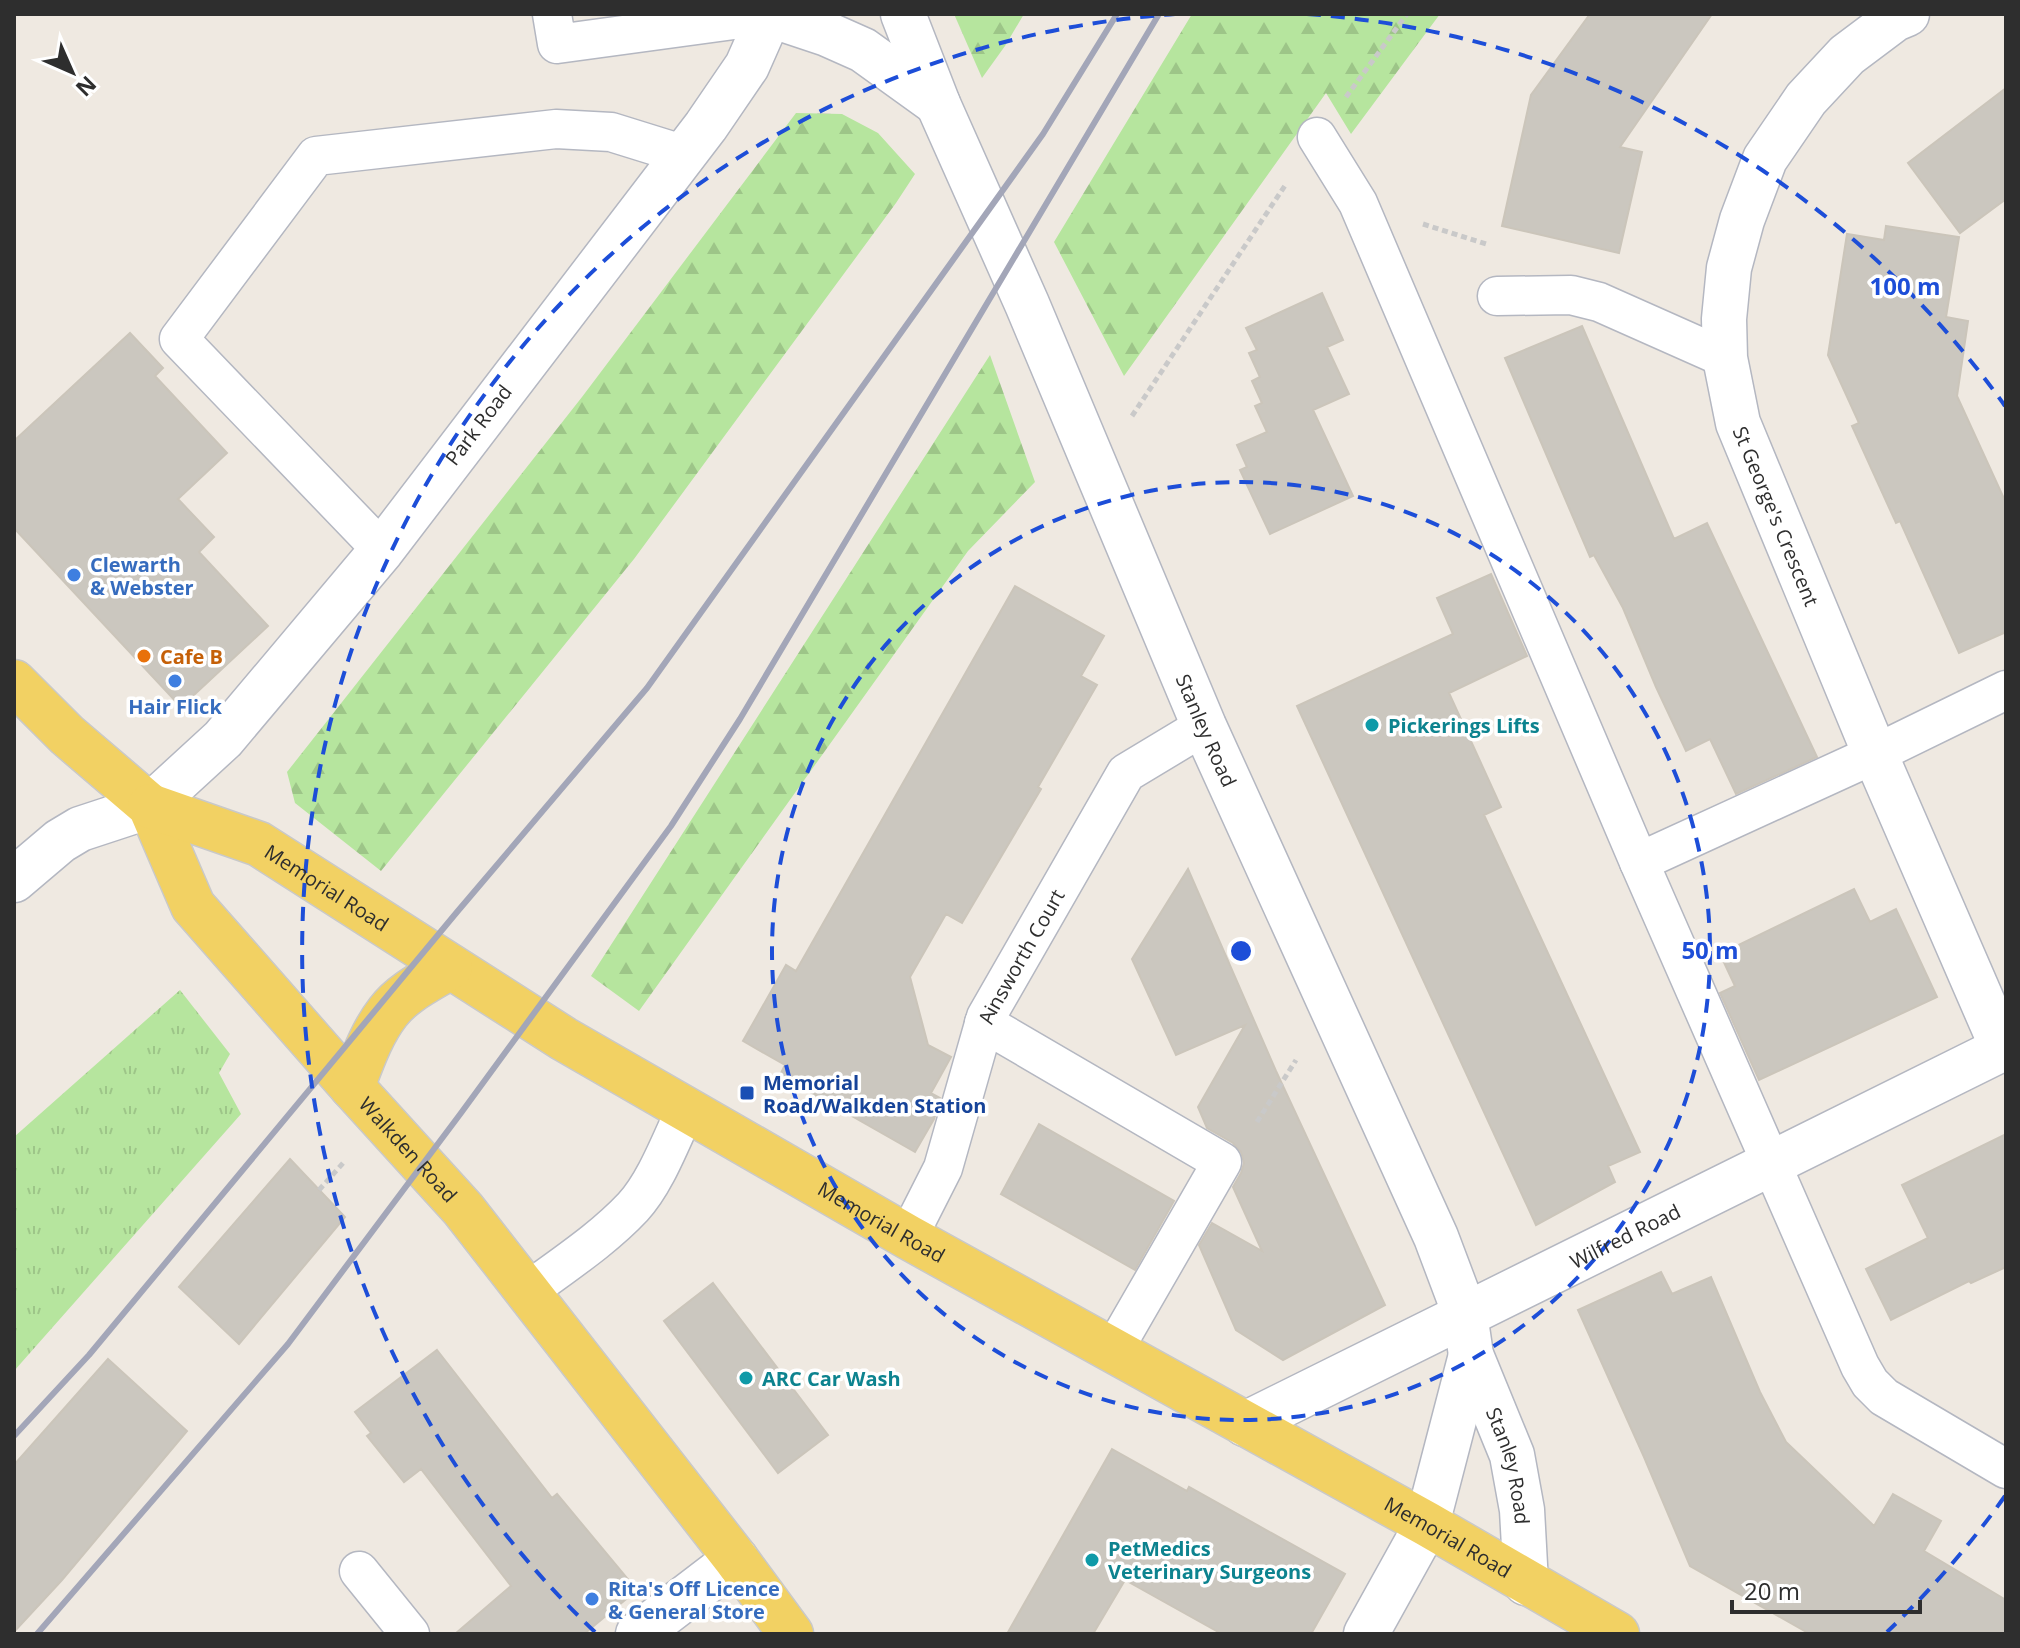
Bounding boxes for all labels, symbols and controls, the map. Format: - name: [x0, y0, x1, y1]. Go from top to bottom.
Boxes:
- north arrow: [32, 32, 112, 112]
- text: N: [70, 70, 104, 104]
- text: 100 m: [1870, 269, 1940, 302]
- street label: Park Road: [438, 379, 517, 470]
- street label: St George's Crescent: [1727, 422, 1826, 610]
- place label: Clewarth & Webster: [90, 551, 194, 601]
- marker: Clewarth & Webster: [65, 566, 83, 584]
- place label: Cafe B: [160, 643, 223, 670]
- marker: Cafe B: [135, 647, 153, 665]
- street label: Stanley Road: [1170, 670, 1243, 791]
- marker: Hair Flick: [166, 672, 184, 690]
- place label: Hair Flick: [128, 693, 222, 720]
- place label: Pickerings Lifts: [1388, 712, 1540, 739]
- marker: Pickerings Lifts: [1363, 716, 1381, 734]
- street label: Memorial Road: [260, 838, 394, 937]
- street label: Ainsworth Court: [971, 884, 1070, 1027]
- text: 50 m: [1681, 933, 1739, 966]
- centre of rings: [1227, 937, 1255, 965]
- place label: Memorial Road/Walkden Station: [763, 1069, 986, 1119]
- marker: Memorial Road/Walkden Station: [738, 1084, 756, 1102]
- street label: Walkden Road: [354, 1091, 464, 1208]
- street label: Memorial Road: [813, 1175, 950, 1269]
- street label: Wilfred Road: [1565, 1197, 1685, 1275]
- place label: ARC Car Wash: [762, 1365, 901, 1392]
- marker: ARC Car Wash: [737, 1369, 755, 1387]
- street label: Stanley Road: [1480, 1403, 1536, 1525]
- street label: Memorial Road: [1380, 1490, 1517, 1584]
- place label: PetMedics Veterinary Surgeons: [1108, 1535, 1311, 1585]
- marker: PetMedics Veterinary Surgeons: [1083, 1551, 1101, 1569]
- scale bar: [1732, 1564, 1920, 1614]
- text: 20 m: [1744, 1574, 1800, 1607]
- place label: Rita's Off Licence & General Store: [608, 1575, 780, 1625]
- marker: Rita's Off Licence & General Store: [583, 1590, 601, 1608]

